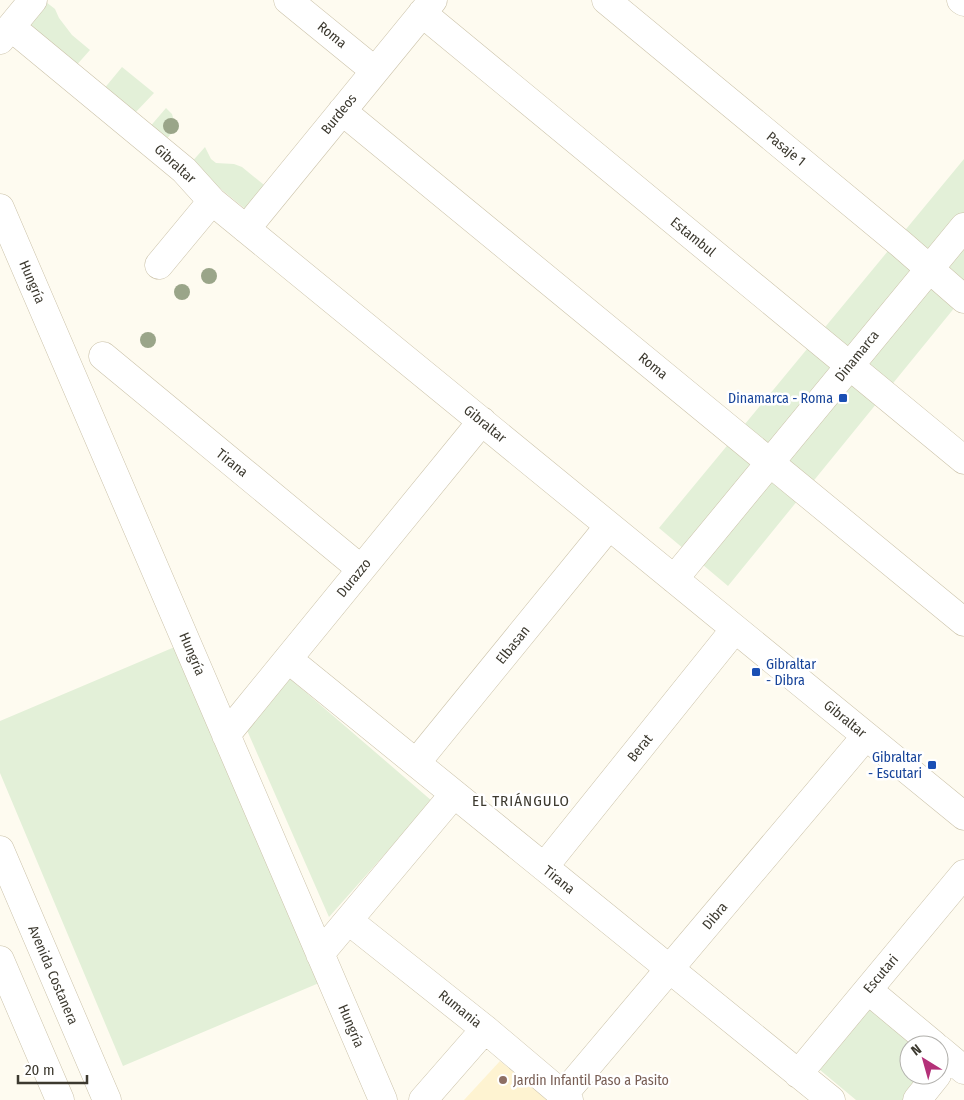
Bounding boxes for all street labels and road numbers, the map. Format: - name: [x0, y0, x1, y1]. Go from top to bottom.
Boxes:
- street label: Roma: [314, 18, 350, 52]
- street label: Burdeos: [318, 90, 360, 138]
- street label: Pasaje 1: [763, 128, 809, 170]
- street label: Gibraltar: [151, 141, 199, 187]
- street label: Estambul: [667, 214, 719, 260]
- street label: Hungría: [15, 258, 49, 306]
- street label: Dinamarca: [831, 327, 883, 385]
- street label: Roma: [635, 349, 671, 383]
- street label: Gibraltar: [460, 402, 510, 446]
- street label: Tirana: [213, 445, 251, 481]
- street label: Durazzo: [333, 555, 375, 601]
- street label: Elbasan: [492, 622, 534, 668]
- street label: Hungría: [175, 630, 209, 678]
- street label: Gibraltar: [820, 697, 870, 741]
- street label: Berat: [624, 730, 656, 765]
- street label: Tirana: [540, 862, 578, 898]
- street label: Dibra: [699, 899, 731, 933]
- street label: Avenida Costanera: [24, 923, 82, 1027]
- street label: Escutari: [860, 951, 902, 997]
- street label: Rumania: [435, 987, 485, 1032]
- street label: Hungría: [334, 1002, 368, 1050]

